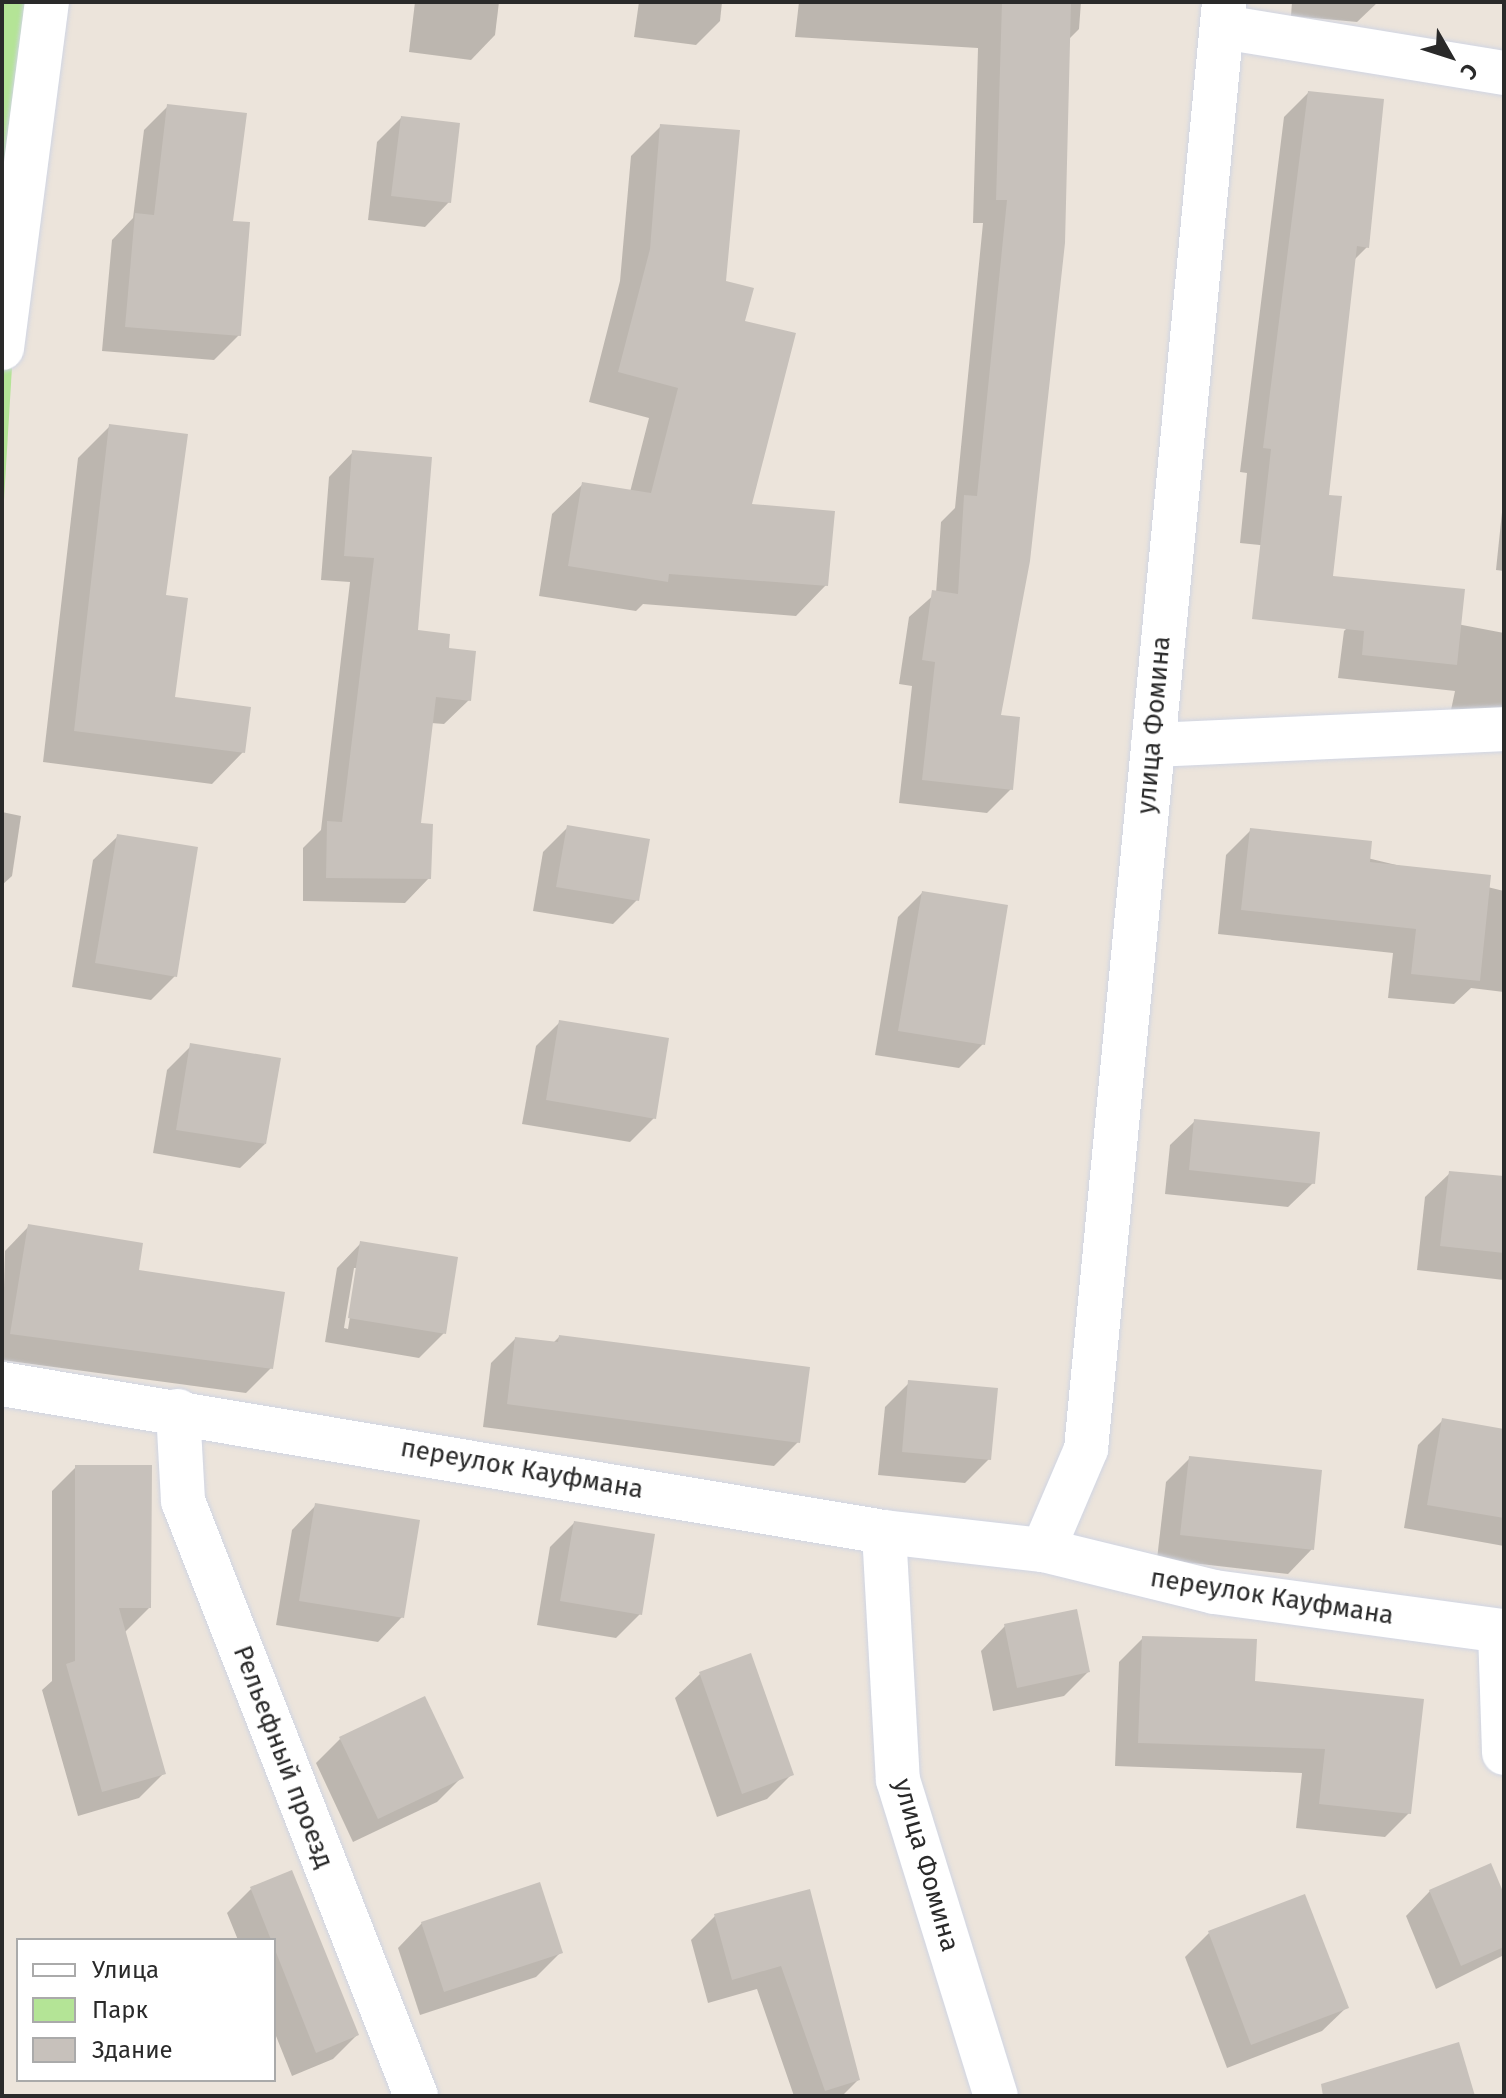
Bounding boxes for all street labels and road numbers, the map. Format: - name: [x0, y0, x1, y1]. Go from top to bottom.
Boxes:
- street label: улица Фомина: [1131, 635, 1177, 815]
- street label: переулок Кауфмана: [398, 1432, 646, 1506]
- street label: переулок Кауфмана: [1148, 1562, 1396, 1632]
- street label: Рельефный проезд: [226, 1641, 340, 1873]
- street label: улица Фомина: [886, 1775, 966, 1955]

